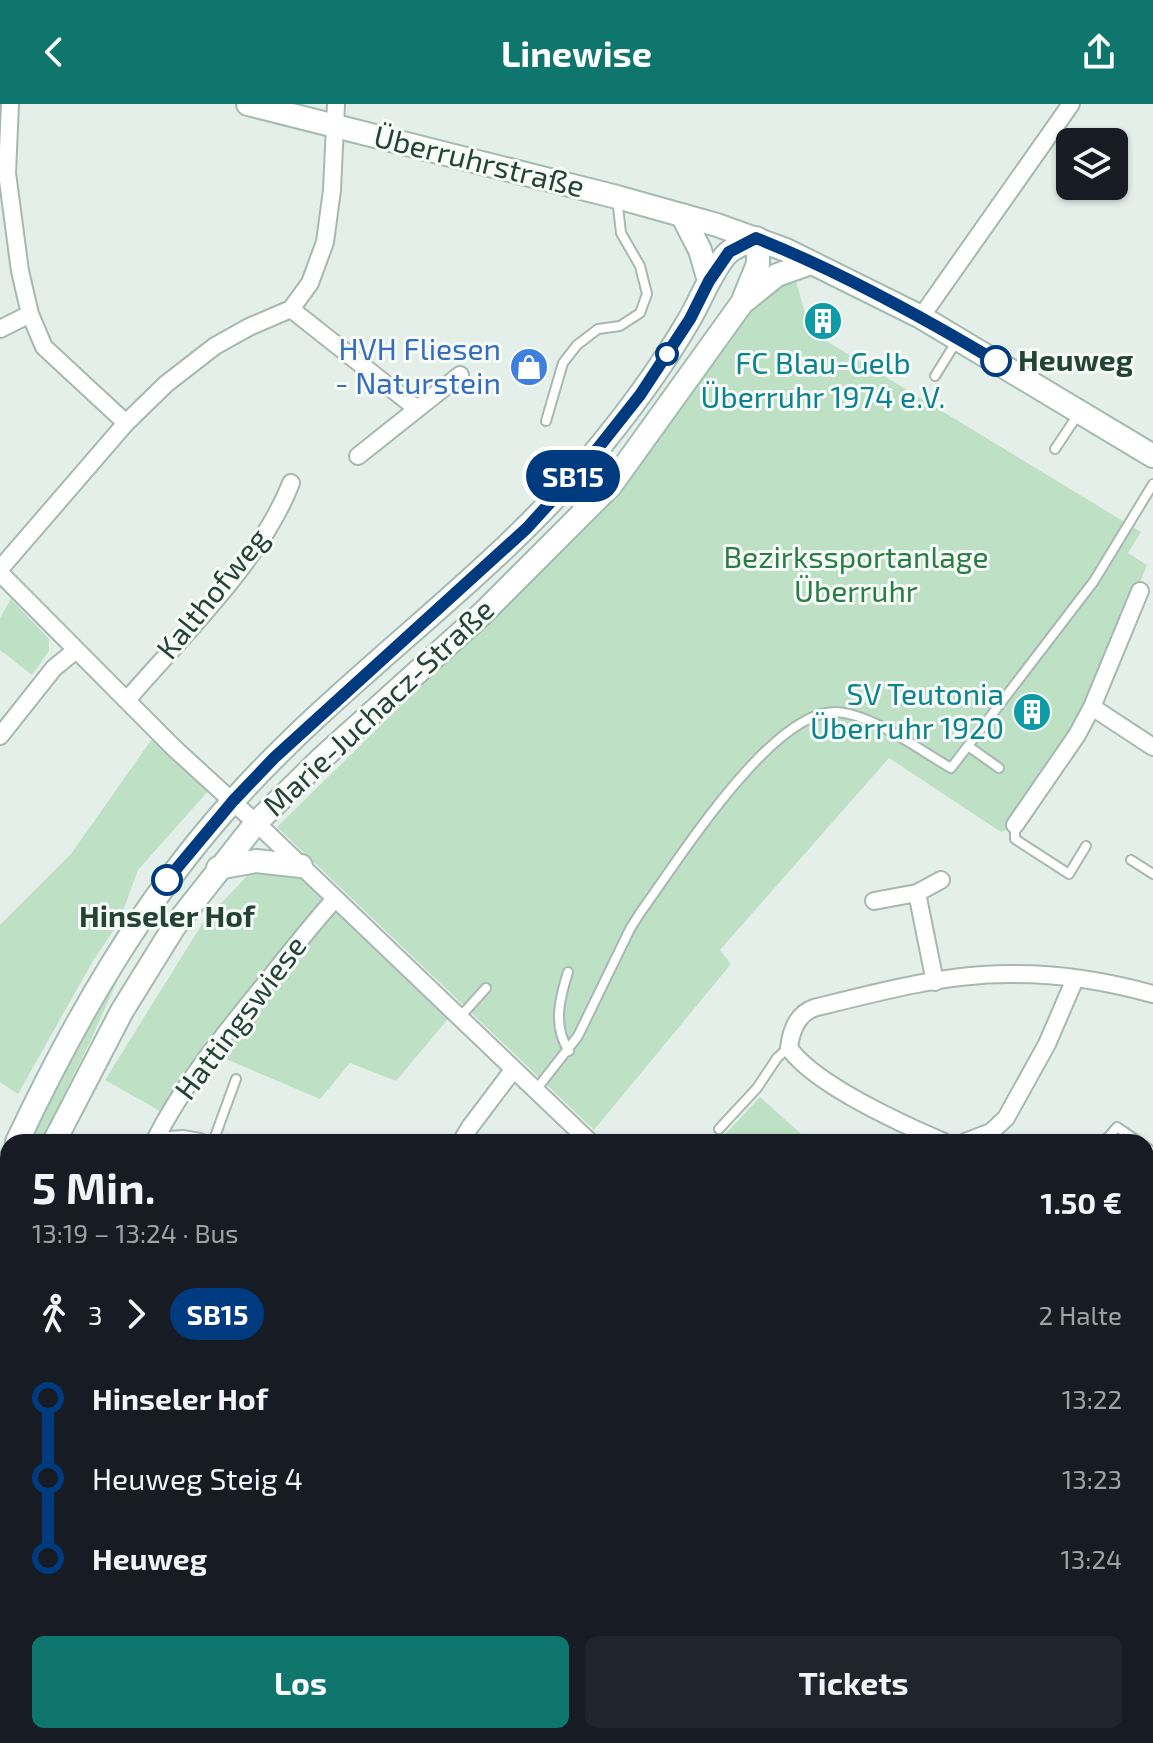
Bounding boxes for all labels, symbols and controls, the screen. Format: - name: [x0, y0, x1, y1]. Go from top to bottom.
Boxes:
- icon: back: [32, 30, 76, 74]
- icon: share: [1077, 30, 1121, 74]
- text: Linewise: [501, 31, 652, 74]
- street label: Überruhrstraße: [371, 117, 588, 204]
- map controls: [1056, 128, 1128, 200]
- button: layers: [1056, 128, 1128, 200]
- building icon: FC Blau-Gelb Überruhr 1974 e.V.: [802, 300, 844, 342]
- place label: HVH Fliesen - Naturstein: [335, 330, 501, 400]
- place label: Heuweg: [1018, 341, 1134, 377]
- unlabelled marker: [656, 343, 678, 365]
- place label: FC Blau-Gelb Überruhr 1974 e.V.: [701, 344, 945, 414]
- shop icon: HVH Fliesen - Naturstein: [508, 346, 550, 388]
- marker: Heuweg: [981, 346, 1011, 376]
- line badge: SB15: [517, 450, 629, 502]
- text: SB15: [542, 459, 604, 493]
- street label: Kalthofweg: [148, 520, 275, 665]
- park label: Bezirkssportanlage Überruhr: [723, 538, 989, 608]
- street label: Marie-Juchacz-Straße: [255, 590, 500, 823]
- place label: SV Teutonia Überruhr 1920: [810, 675, 1004, 745]
- building icon: SV Teutonia Überruhr 1920: [1011, 691, 1053, 733]
- marker: Hinseler Hof: [152, 865, 182, 895]
- place label: Hinseler Hof: [79, 897, 256, 933]
- street label: Hattingswiese: [166, 928, 313, 1106]
- text: 5 Min.: [32, 1160, 155, 1213]
- text: 1.50 €: [1040, 1184, 1122, 1220]
- text: 13:19 – 13:24 · Bus: [32, 1217, 239, 1248]
- icon: walk: [32, 1292, 76, 1336]
- icon: forward: [114, 1292, 158, 1336]
- text: SB15: [186, 1297, 248, 1331]
- text: 3: [88, 1299, 102, 1330]
- text: 2 Halte: [1039, 1299, 1122, 1330]
- text: Hinseler Hof: [92, 1380, 268, 1416]
- text: 13:22: [1062, 1383, 1122, 1414]
- text: Heuweg Steig 4: [92, 1460, 303, 1496]
- text: 13:23: [1062, 1463, 1122, 1494]
- text: Heuweg: [92, 1540, 207, 1576]
- text: 13:24: [1060, 1543, 1122, 1574]
- button: Los: [32, 1636, 569, 1728]
- button: Tickets: [585, 1636, 1122, 1728]

